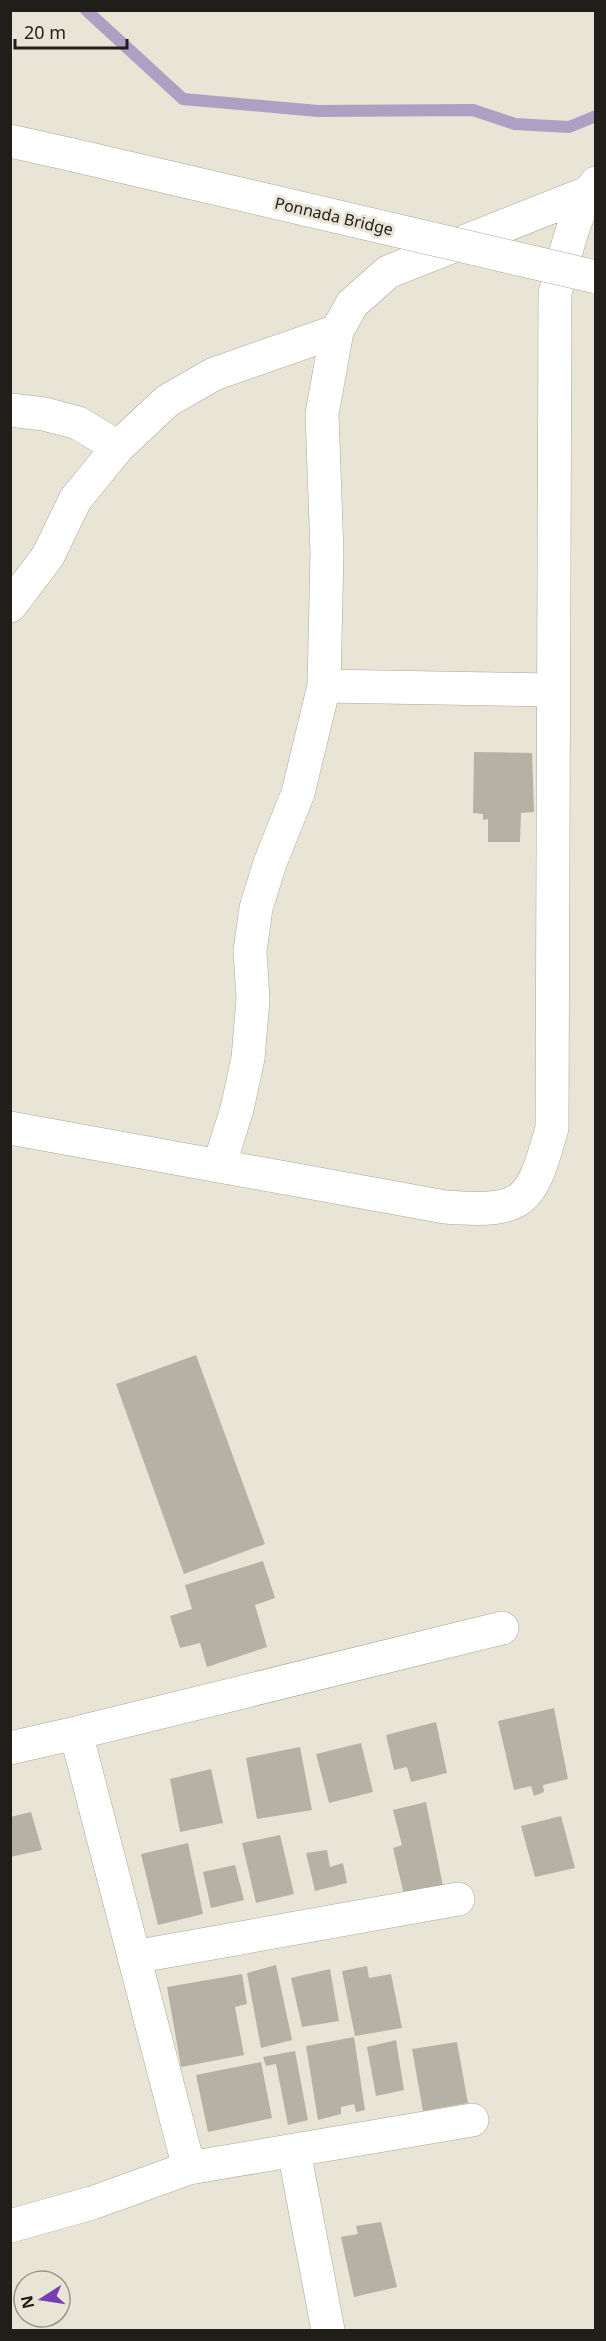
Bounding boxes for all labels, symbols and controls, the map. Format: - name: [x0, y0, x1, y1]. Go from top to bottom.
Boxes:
- scale bar: [15, 12, 128, 50]
- text: 20 m: [24, 20, 66, 44]
- street label: Ponnada Bridge: [273, 192, 395, 240]
- north arrow: [12, 2269, 72, 2329]
- text: N: [15, 2293, 39, 2311]

